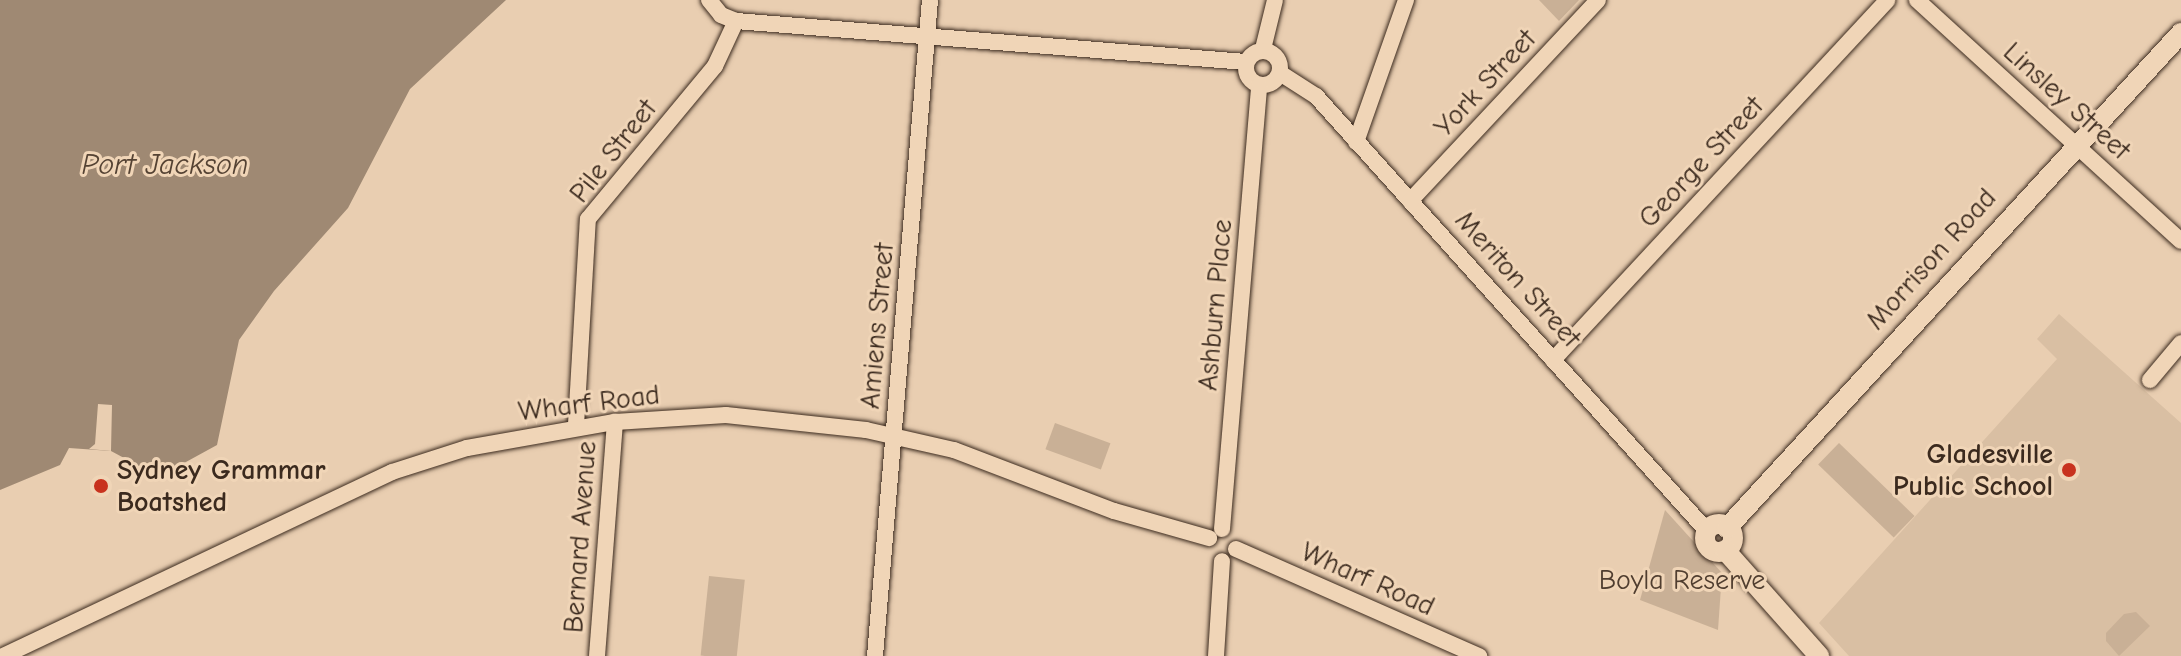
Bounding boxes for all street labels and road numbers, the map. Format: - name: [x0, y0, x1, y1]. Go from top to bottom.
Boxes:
- street label: York Street: [1427, 23, 1543, 143]
- street label: Linsley Street: [1996, 35, 2138, 167]
- street label: George Street: [1632, 89, 1770, 235]
- street label: Pile Street: [562, 93, 664, 209]
- street label: Morrison Road: [1859, 181, 2003, 337]
- street label: Meriton Street: [1448, 204, 1588, 354]
- street label: Ashburn Place: [1191, 218, 1239, 392]
- street label: Amiens Street: [853, 242, 901, 410]
- street label: Wharf Road: [516, 378, 662, 428]
- street label: Bernard Avenue: [557, 440, 603, 634]
- street label: Wharf Road: [1296, 535, 1440, 623]

